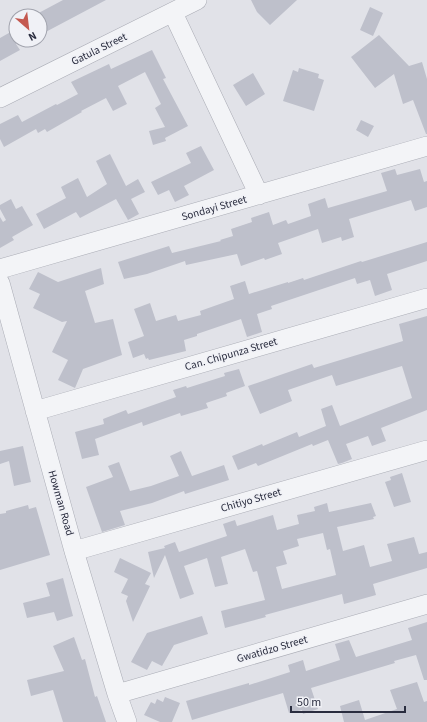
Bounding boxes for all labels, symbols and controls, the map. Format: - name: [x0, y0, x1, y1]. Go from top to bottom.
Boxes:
- north arrow: [8, 8, 48, 48]
- text: N: [26, 28, 39, 45]
- street label: Gatula Street: [69, 29, 129, 69]
- street label: Sondayi Street: [180, 191, 249, 224]
- street label: Can. Chipunza Street: [183, 334, 279, 374]
- street label: Howman Road: [44, 468, 78, 538]
- street label: Chitiyo Street: [219, 484, 283, 516]
- street label: Gwatidzo Street: [235, 632, 309, 666]
- scale bar: [291, 688, 405, 714]
- text: 50 m: [297, 694, 321, 711]

